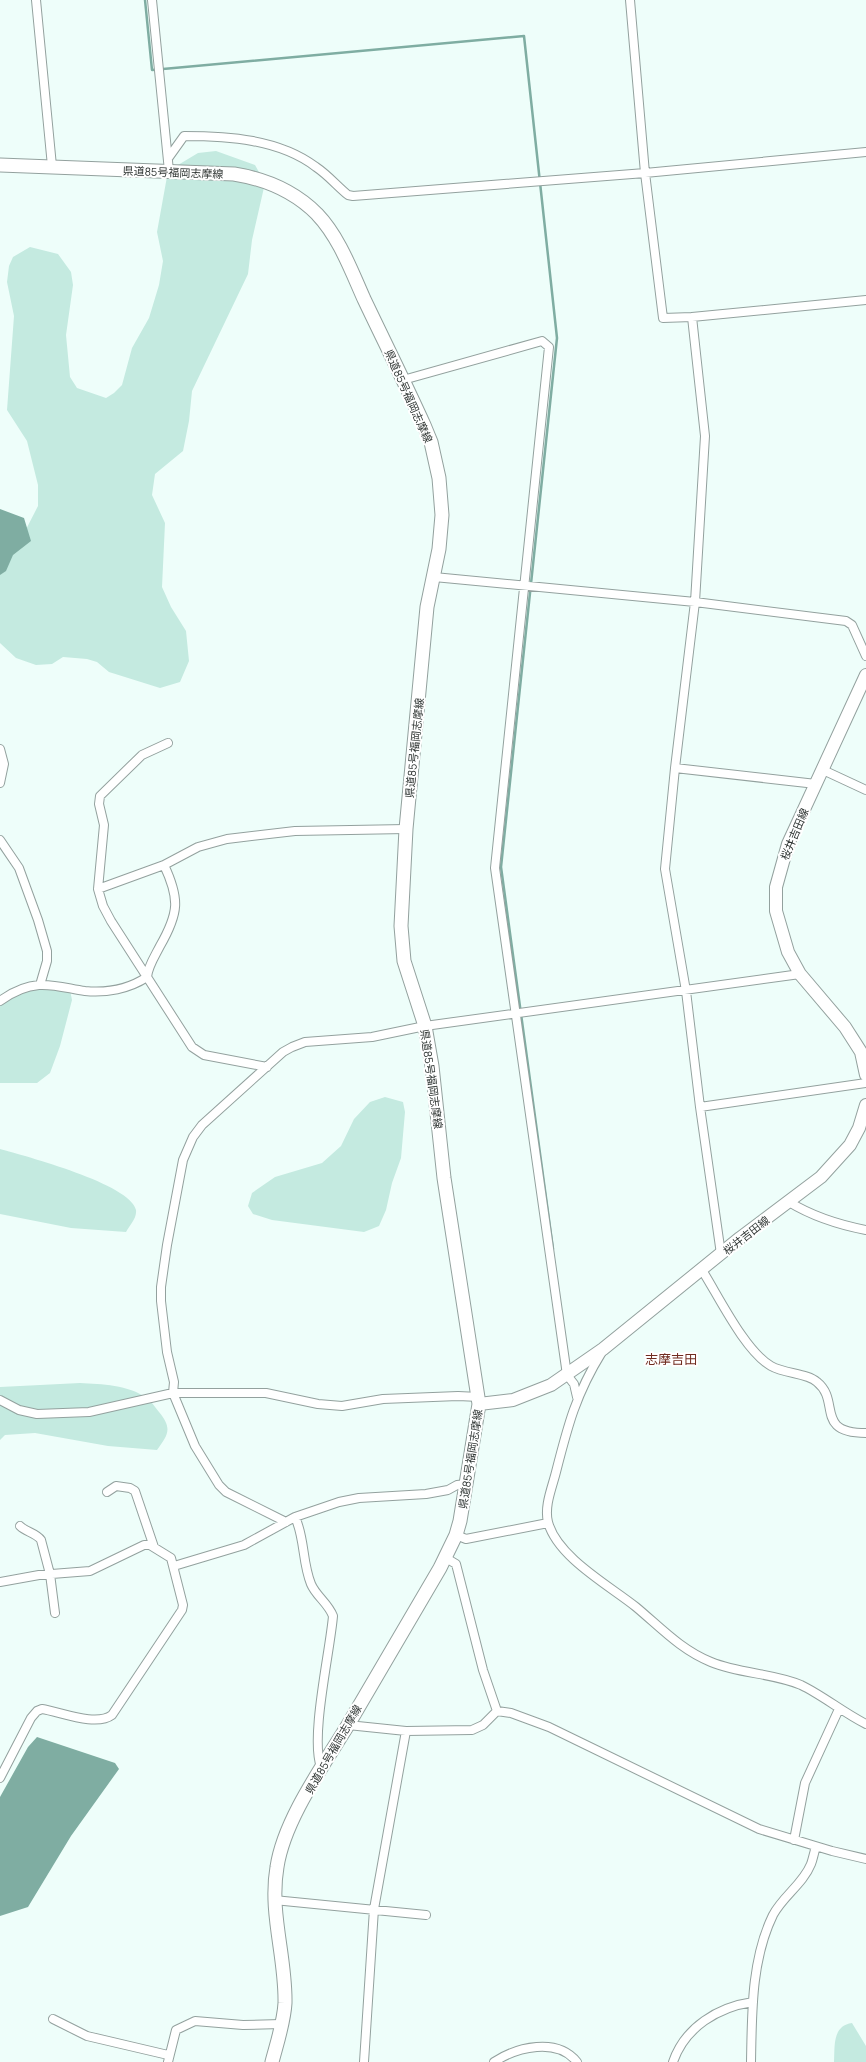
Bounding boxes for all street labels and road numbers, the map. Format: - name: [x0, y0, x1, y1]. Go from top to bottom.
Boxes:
- street label: 県道85号福岡志摩線: [122, 163, 224, 181]
- street label: 県道85号福岡志摩線: [382, 347, 436, 445]
- street label: 県道85号福岡志摩線: [401, 697, 427, 799]
- street label: 桜井吉田線: [776, 806, 812, 862]
- street label: 県道85号福岡志摩線: [418, 1028, 446, 1130]
- street label: 桜井吉田線: [720, 1212, 772, 1258]
- street label: 県道85号福岡志摩線: [455, 1408, 485, 1510]
- street label: 県道85号福岡志摩線: [301, 1702, 365, 1796]

